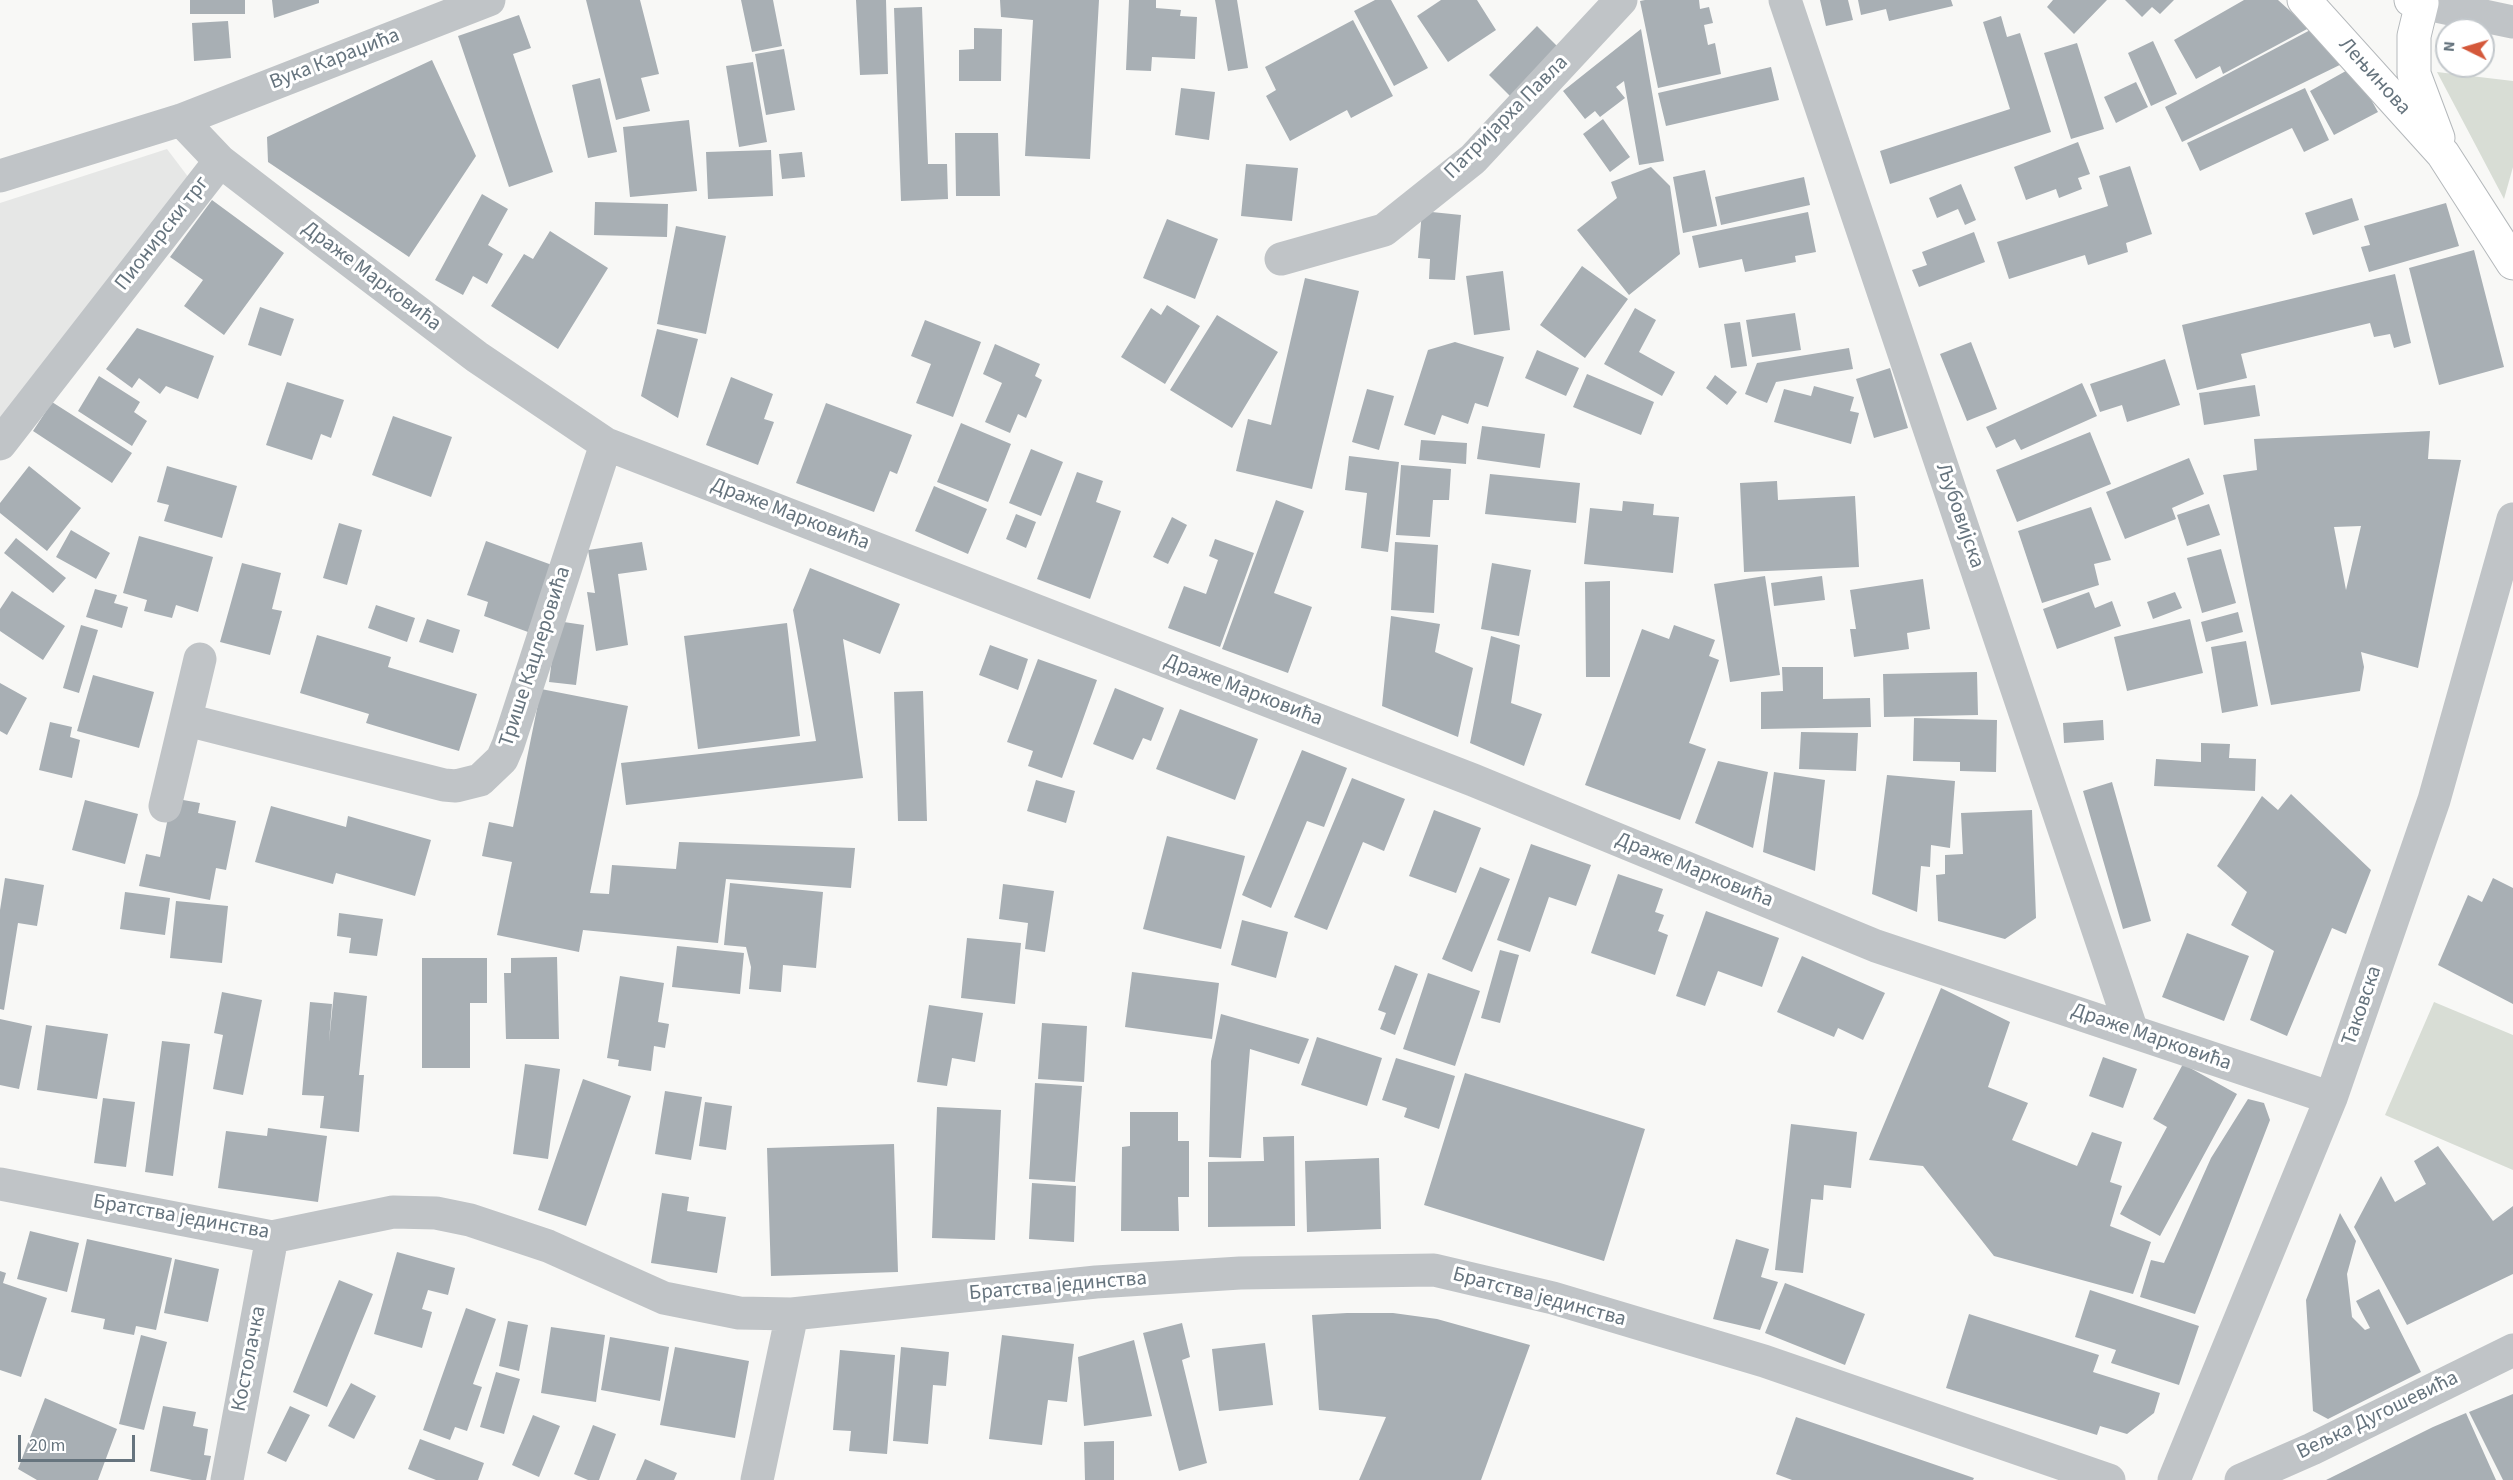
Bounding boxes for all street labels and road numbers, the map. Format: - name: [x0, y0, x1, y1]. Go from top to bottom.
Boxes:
- street label: Вука Караџића: [267, 24, 403, 96]
- street label: Лењинова: [2333, 33, 2415, 121]
- street label: Патријарха Павла: [1440, 51, 1574, 185]
- street label: Пионирски трг: [111, 172, 215, 296]
- street label: Драже Марковића: [296, 216, 446, 338]
- street label: Љубовијска: [1929, 460, 1989, 572]
- street label: Драже Марковића: [707, 473, 873, 557]
- street label: Трише Кацлеровића: [495, 564, 577, 750]
- street label: Драже Марковића: [1160, 649, 1326, 733]
- street label: Драже Марковића: [1611, 828, 1777, 914]
- street label: Таковска: [2338, 963, 2388, 1049]
- street label: Драже Марковића: [2068, 999, 2234, 1077]
- street label: Братства јединства: [91, 1190, 271, 1246]
- street label: Братства јединства: [1450, 1263, 1628, 1333]
- street label: Братства јединства: [968, 1267, 1148, 1307]
- street label: Костолачка: [227, 1304, 273, 1414]
- street label: Вељка Дугошевића: [2293, 1366, 2463, 1466]

